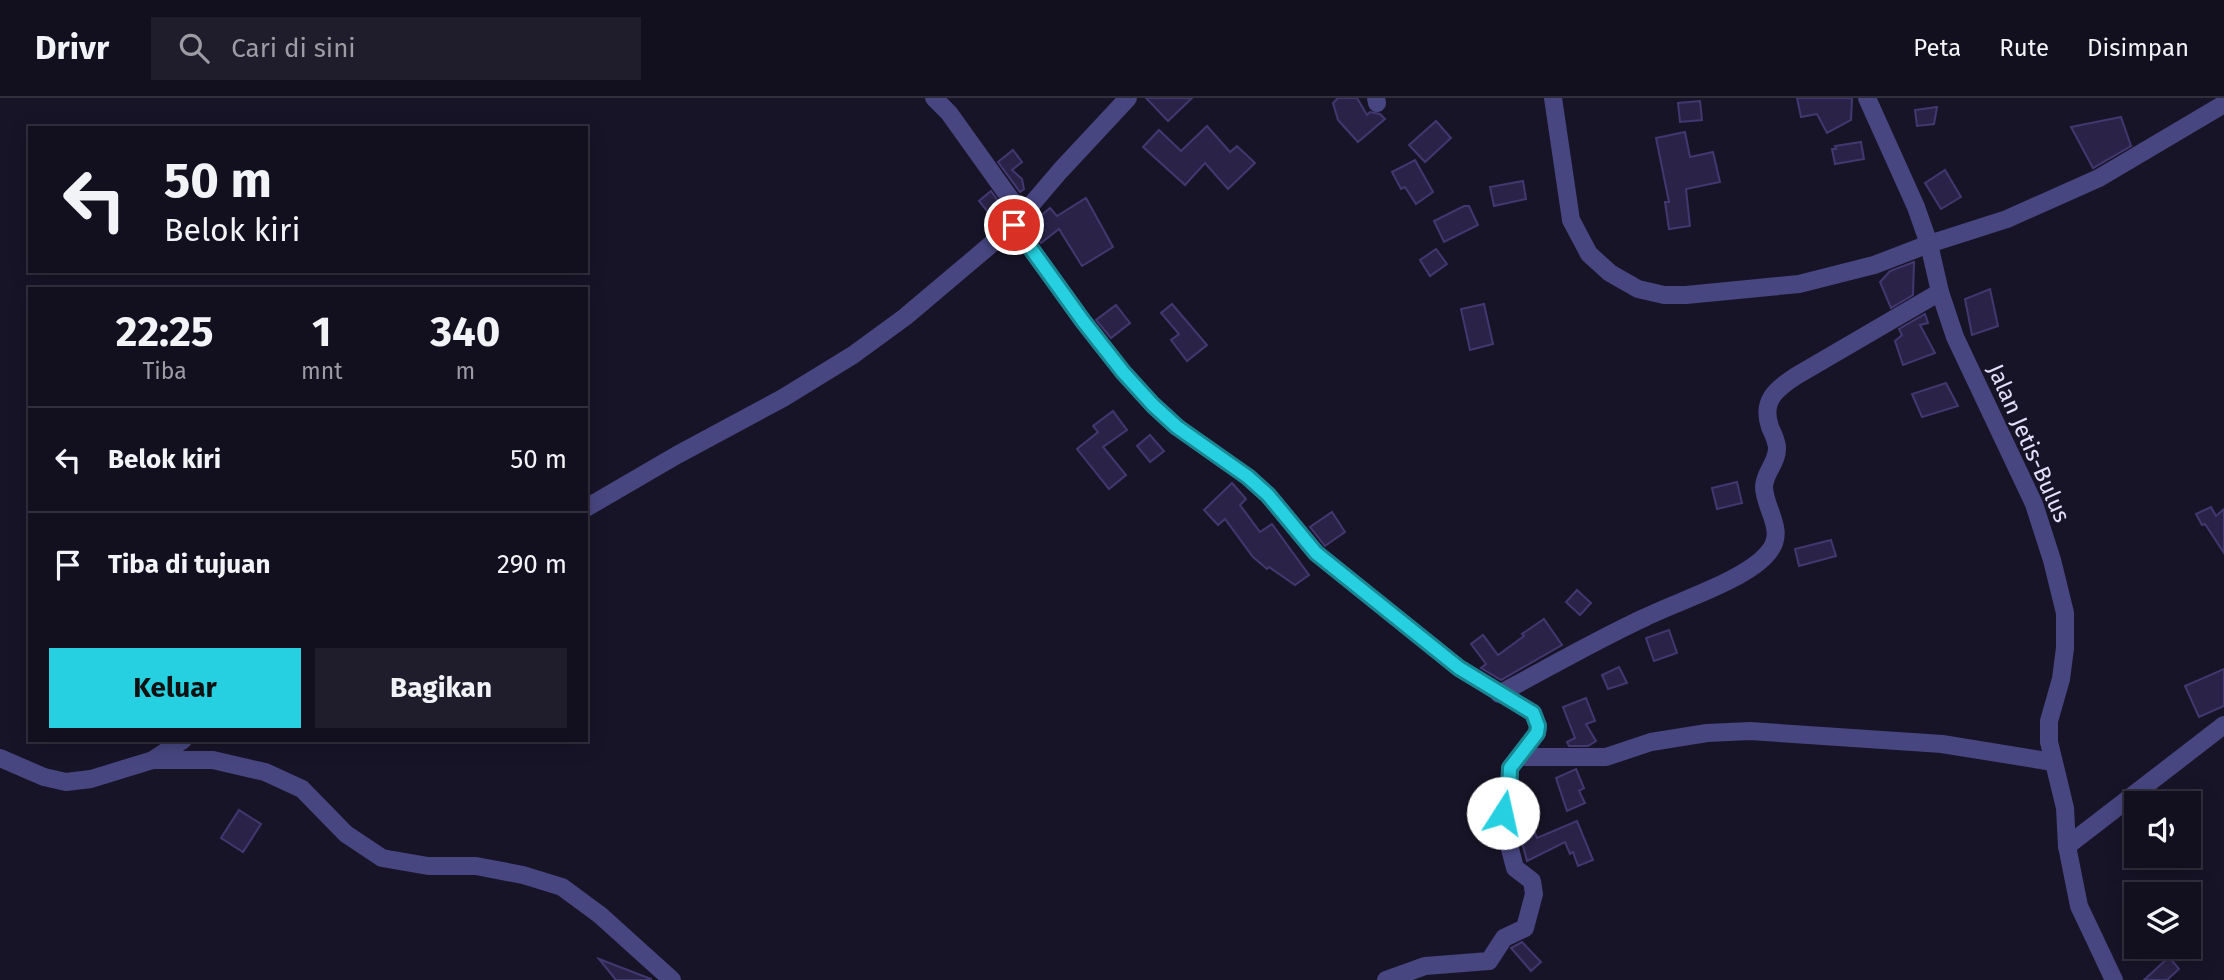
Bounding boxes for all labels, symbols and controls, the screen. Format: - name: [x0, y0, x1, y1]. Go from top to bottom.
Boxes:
- search box: [151, 17, 641, 80]
- text: Drivr: [35, 28, 109, 68]
- icon: search: [175, 29, 213, 67]
- text: Cari di sini: [231, 33, 356, 64]
- text: Peta: [1913, 34, 1961, 62]
- text: Rute: [1999, 34, 2049, 62]
- text: Disimpan: [2087, 34, 2189, 62]
- text: 50 m: [164, 151, 272, 210]
- icon: left: [49, 154, 140, 245]
- pin: [984, 195, 1044, 255]
- icon: arrive: [995, 206, 1033, 244]
- text: Belok kiri: [164, 211, 300, 249]
- text: 22:25: [116, 307, 213, 357]
- text: 1: [312, 307, 332, 357]
- text: 340: [430, 307, 500, 357]
- text: Tiba: [142, 357, 187, 385]
- text: mnt: [301, 357, 343, 385]
- text: m: [455, 357, 475, 385]
- street label: Jalan Jetis-Bulus: [1982, 359, 2076, 527]
- icon: left: [49, 441, 87, 479]
- text: Belok kiri: [108, 444, 221, 475]
- text: 50 m: [510, 444, 567, 475]
- icon: arrive: [49, 546, 87, 584]
- text: Tiba di tujuan: [108, 549, 270, 580]
- text: 290 m: [497, 549, 567, 580]
- button: Keluar: [49, 648, 301, 728]
- button: Bagikan: [315, 648, 567, 728]
- position arrow: [1466, 776, 1540, 850]
- map controls: [2124, 791, 2201, 959]
- button: sound: [2124, 791, 2201, 868]
- button: layers: [2124, 882, 2201, 959]

